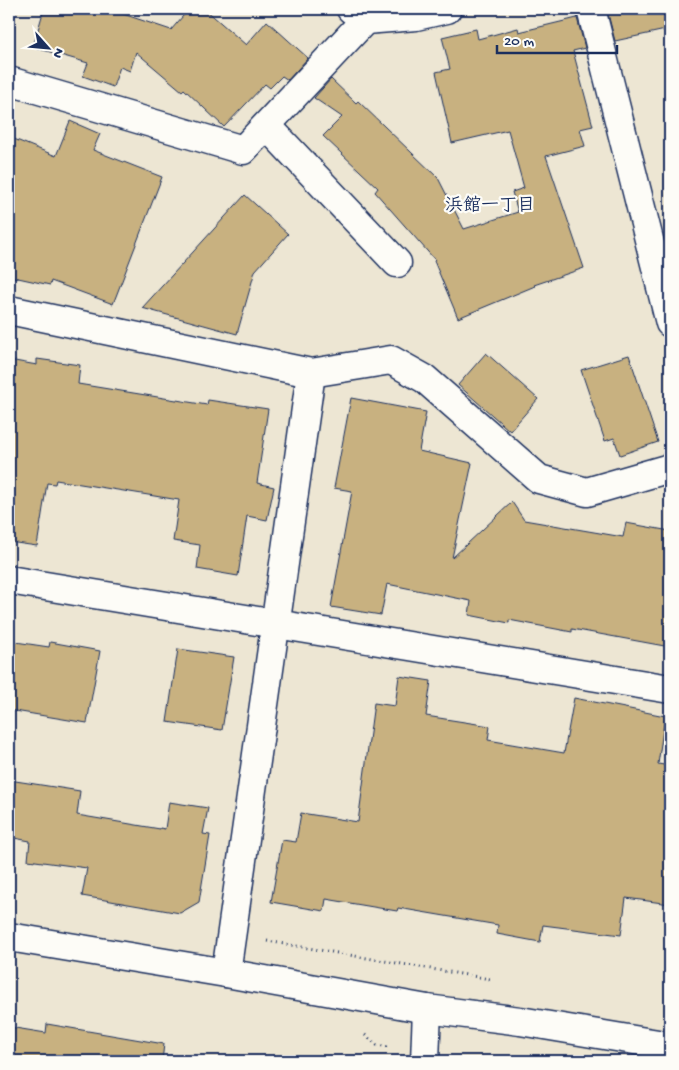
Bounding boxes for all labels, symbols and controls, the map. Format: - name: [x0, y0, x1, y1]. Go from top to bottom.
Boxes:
- north arrow: [22, 22, 72, 72]
- scale bar: [497, 22, 616, 54]
- text: 20 m: [504, 33, 534, 51]
- text: N: [48, 45, 67, 61]
- district label: 浜館一丁目: [445, 195, 535, 217]

